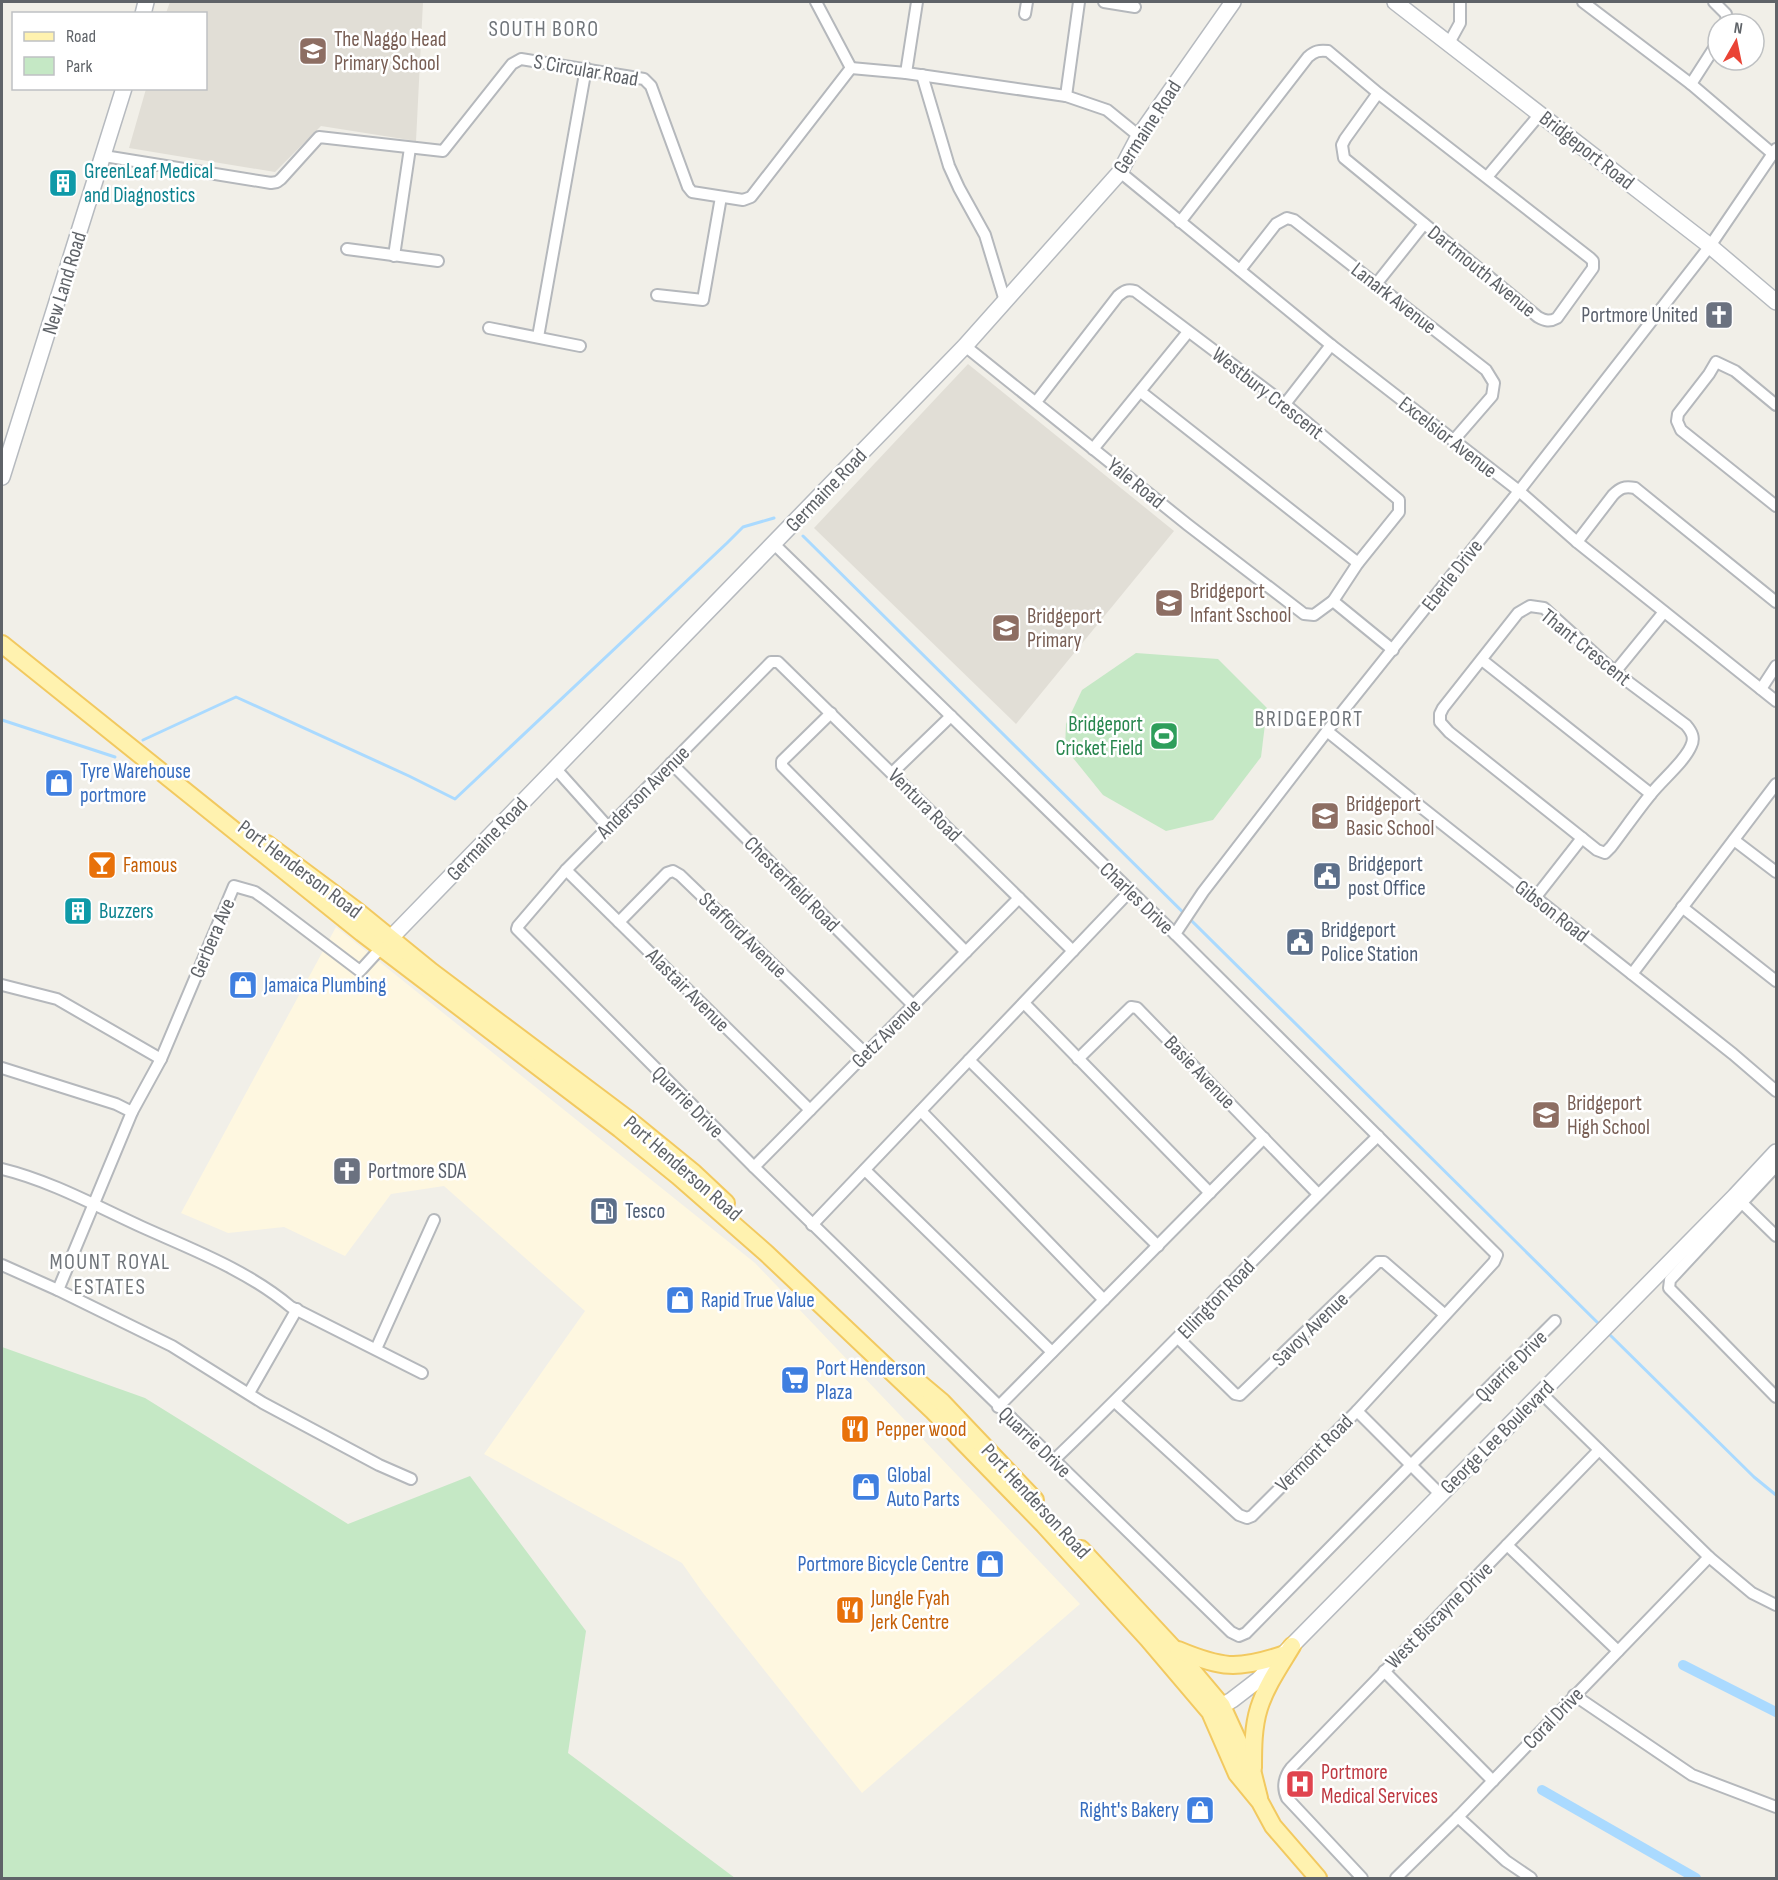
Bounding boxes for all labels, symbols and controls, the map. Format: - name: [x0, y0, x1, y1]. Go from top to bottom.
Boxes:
- legend: [12, 12, 207, 90]
- north arrow: [1706, 12, 1766, 72]
- district label: SOUTH BORO: [488, 16, 600, 43]
- text: N: [1732, 19, 1744, 39]
- text: Road: [66, 26, 96, 47]
- place label: The Naggo Head Primary School: [334, 27, 447, 76]
- school or university icon: The Naggo Head Primary School: [297, 35, 329, 67]
- street label: S Circular Road: [532, 49, 640, 92]
- text: Park: [66, 56, 92, 77]
- street label: Germaine Road: [1108, 76, 1187, 179]
- street label: Bridgeport Road: [1534, 106, 1639, 195]
- place label: GreenLeaf Medical and Diagnostics: [84, 159, 213, 208]
- building icon: GreenLeaf Medical and Diagnostics: [47, 167, 79, 199]
- street label: Dartmouth Avenue: [1423, 220, 1541, 323]
- street label: New Land Road: [37, 229, 92, 338]
- street label: Lanark Avenue: [1346, 257, 1441, 340]
- church icon: Portmore United: [1703, 299, 1735, 331]
- place label: Portmore United: [1581, 303, 1698, 328]
- street label: Westbury Crescent: [1207, 342, 1329, 445]
- street label: Excelsior Avenue: [1394, 391, 1502, 483]
- street label: Germaine Road: [780, 443, 872, 537]
- street label: Yale Road: [1102, 453, 1169, 514]
- street label: Eberle Drive: [1417, 534, 1488, 616]
- place label: Bridgeport Infant Sschool: [1190, 579, 1291, 628]
- school or university icon: Bridgeport Infant Sschool: [1153, 587, 1185, 619]
- place label: Bridgeport Primary: [1027, 604, 1102, 653]
- street label: Thant Crescent: [1536, 604, 1636, 691]
- school or university icon: Bridgeport Primary: [990, 612, 1022, 644]
- district label: BRIDGEPORT: [1254, 706, 1364, 733]
- place label: Bridgeport Cricket Field: [1055, 712, 1143, 761]
- sports icon: Bridgeport Cricket Field: [1148, 720, 1180, 752]
- street label: Anderson Avenue: [591, 741, 695, 845]
- place label: Tyre Warehouse portmore: [80, 759, 191, 808]
- street label: Ventura Road: [883, 763, 967, 847]
- shop icon: Tyre Warehouse portmore: [43, 767, 75, 799]
- street label: Germaine Road: [441, 792, 533, 886]
- place label: Bridgeport Basic School: [1346, 792, 1434, 841]
- school or university icon: Bridgeport Basic School: [1309, 800, 1341, 832]
- street label: Port Henderson Road: [233, 815, 366, 924]
- street label: Chesterfield Road: [739, 831, 845, 937]
- bar icon: Famous: [86, 849, 118, 881]
- place label: Bridgeport post Office: [1348, 852, 1426, 901]
- place label: Famous: [123, 853, 177, 878]
- street label: Charles Drive: [1094, 857, 1179, 940]
- public building icon: Bridgeport post Office: [1311, 860, 1343, 892]
- street label: Gibson Road: [1510, 875, 1594, 948]
- street label: Stafford Avenue: [693, 887, 792, 984]
- street label: Gerbera Ave: [184, 894, 240, 982]
- building icon: Buzzers: [62, 895, 94, 927]
- place label: Buzzers: [99, 899, 154, 924]
- place label: Bridgeport Police Station: [1321, 918, 1418, 967]
- public building icon: Bridgeport Police Station: [1284, 926, 1316, 958]
- street label: Alastair Avenue: [640, 943, 735, 1037]
- shop icon: Jamaica Plumbing: [227, 969, 259, 1001]
- place label: Jamaica Plumbing: [263, 973, 386, 998]
- street label: Getz Avenue: [847, 994, 926, 1073]
- street label: Basie Avenue: [1159, 1031, 1241, 1114]
- street label: Quarrie Drive: [646, 1061, 729, 1144]
- place label: Bridgeport High School: [1567, 1091, 1650, 1140]
- school or university icon: Bridgeport High School: [1530, 1099, 1562, 1131]
- street label: Port Henderson Road: [619, 1110, 747, 1226]
- church icon: Portmore SDA: [331, 1155, 363, 1187]
- place label: Portmore SDA: [368, 1159, 467, 1184]
- fuel station icon: Tesco: [588, 1195, 620, 1227]
- place label: Tesco: [625, 1199, 665, 1224]
- district label: MOUNT ROYAL ESTATES: [49, 1249, 171, 1301]
- street label: Ellington Road: [1173, 1255, 1260, 1344]
- shop icon: Rapid True Value: [664, 1284, 696, 1316]
- street label: Savoy Avenue: [1267, 1287, 1354, 1372]
- place label: Rapid True Value: [701, 1288, 815, 1313]
- street label: Quarrie Drive: [1470, 1325, 1553, 1408]
- place label: Port Henderson Plaza: [816, 1356, 926, 1405]
- supermarket icon: Port Henderson Plaza: [779, 1364, 811, 1396]
- street label: George Lee Boulevard: [1435, 1375, 1559, 1499]
- street label: Quarrie Drive: [993, 1402, 1076, 1483]
- street label: Vermont Road: [1270, 1409, 1358, 1497]
- restaurant icon: Pepper wood: [839, 1413, 871, 1445]
- place label: Pepper wood: [876, 1417, 966, 1442]
- street label: Port Henderson Road: [976, 1439, 1095, 1564]
- place label: Global Auto Parts: [886, 1463, 960, 1512]
- shop icon: Global Auto Parts: [850, 1471, 882, 1503]
- shop icon: Portmore Bicycle Centre: [974, 1548, 1006, 1580]
- place label: Portmore Bicycle Centre: [797, 1552, 969, 1577]
- street label: West Biscayne Drive: [1381, 1557, 1498, 1674]
- place label: Jungle Fyah Jerk Centre: [870, 1586, 950, 1635]
- restaurant icon: Jungle Fyah Jerk Centre: [834, 1594, 866, 1626]
- street label: Coral Drive: [1518, 1682, 1589, 1755]
- place label: Portmore Medical Services: [1321, 1760, 1438, 1809]
- hospital icon: Portmore Medical Services: [1284, 1768, 1316, 1800]
- shop icon: Right's Bakery: [1184, 1794, 1216, 1826]
- place label: Right's Bakery: [1079, 1798, 1179, 1823]

